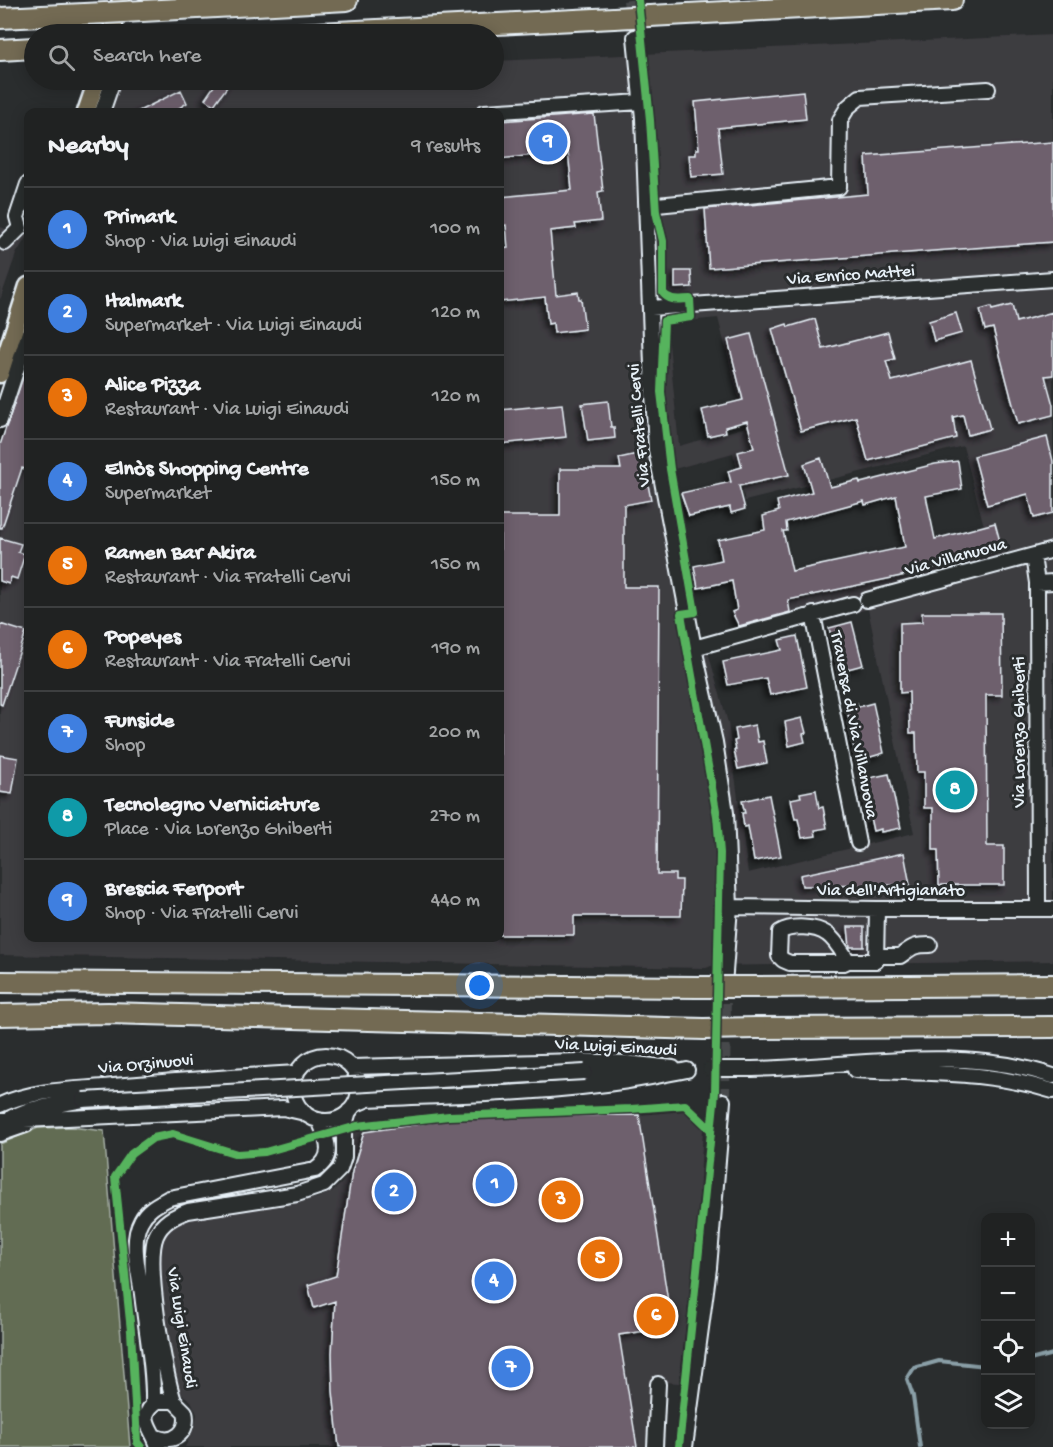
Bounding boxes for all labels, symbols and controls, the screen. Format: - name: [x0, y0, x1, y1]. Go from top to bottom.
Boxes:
- search box: [24, 24, 504, 90]
- icon: search: [45, 41, 78, 74]
- text: Search here: [93, 44, 201, 70]
- pin: 9: [528, 120, 568, 164]
- text: Nearby: [48, 132, 129, 163]
- text: 9 results: [411, 136, 480, 159]
- text: Primark: [105, 205, 175, 231]
- text: 1: [63, 218, 72, 241]
- text: 100 m: [430, 218, 480, 241]
- text: Shop · Via Luigi Einaudi: [105, 231, 297, 254]
- street label: Via Enrico Mattei: [785, 261, 916, 291]
- text: Italmark: [105, 289, 182, 315]
- text: 2: [63, 302, 72, 325]
- text: 120 m: [432, 302, 480, 325]
- text: Supermarket · Via Luigi Einaudi: [105, 315, 362, 338]
- street label: Via Fratelli Cervi: [624, 362, 656, 489]
- text: Alice Pizza: [105, 373, 200, 399]
- text: 3: [62, 386, 73, 409]
- text: 120 m: [432, 386, 480, 409]
- text: Restaurant · Via Luigi Einaudi: [105, 399, 349, 422]
- text: Elnòs Shopping Centre: [105, 457, 309, 483]
- text: 4: [63, 470, 72, 493]
- text: 150 m: [431, 470, 480, 493]
- text: Supermarket: [105, 483, 211, 506]
- street label: Via Villanuova: [902, 534, 1010, 582]
- text: Ramen Bar Akira: [105, 541, 255, 567]
- text: 5: [62, 554, 73, 577]
- text: 150 m: [431, 554, 480, 577]
- text: Restaurant · Via Fratelli Cervi: [105, 567, 351, 590]
- text: Popeyes: [105, 625, 181, 651]
- street label: Traversa di Via Villanuova: [824, 628, 882, 822]
- text: 6: [62, 638, 73, 661]
- text: 190 m: [432, 638, 480, 661]
- text: Restaurant · Via Fratelli Cervi: [105, 651, 351, 674]
- street label: Via Lorenzo Ghiberti: [1010, 656, 1031, 809]
- text: Funside: [105, 709, 174, 735]
- text: 7: [62, 722, 73, 745]
- text: 200 m: [429, 722, 480, 745]
- text: Shop: [105, 735, 145, 758]
- pin: 8: [936, 768, 974, 812]
- text: Tecnolegno Verniciature: [105, 793, 319, 819]
- text: 8: [62, 806, 73, 829]
- text: 270 m: [430, 806, 480, 829]
- text: Place · Via Lorenzo Ghiberti: [105, 819, 332, 842]
- text: Brescia Ferport: [105, 877, 243, 903]
- street label: Via dell'Artigianato: [816, 881, 965, 902]
- text: 9: [62, 890, 73, 913]
- text: 440 m: [431, 890, 480, 913]
- text: Shop · Via Fratelli Cervi: [105, 903, 299, 926]
- your location: [465, 971, 494, 1000]
- street label: Via Luigi Einaudi: [553, 1034, 678, 1062]
- street label: Via Orzinuovi: [97, 1050, 195, 1080]
- pin: 1: [476, 1162, 514, 1206]
- pin: 2: [374, 1170, 414, 1214]
- pin: 3: [542, 1178, 580, 1222]
- map controls: [981, 1213, 1035, 1429]
- button: +: [981, 1213, 1035, 1267]
- pin: 5: [580, 1236, 620, 1282]
- pin: 4: [474, 1258, 514, 1304]
- street label: Via Luigi Einaudi: [161, 1265, 201, 1390]
- button: −: [981, 1267, 1035, 1321]
- pin: 6: [636, 1294, 676, 1338]
- button: locate: [981, 1321, 1035, 1375]
- pin: 7: [492, 1346, 530, 1390]
- button: layers: [981, 1375, 1035, 1429]

